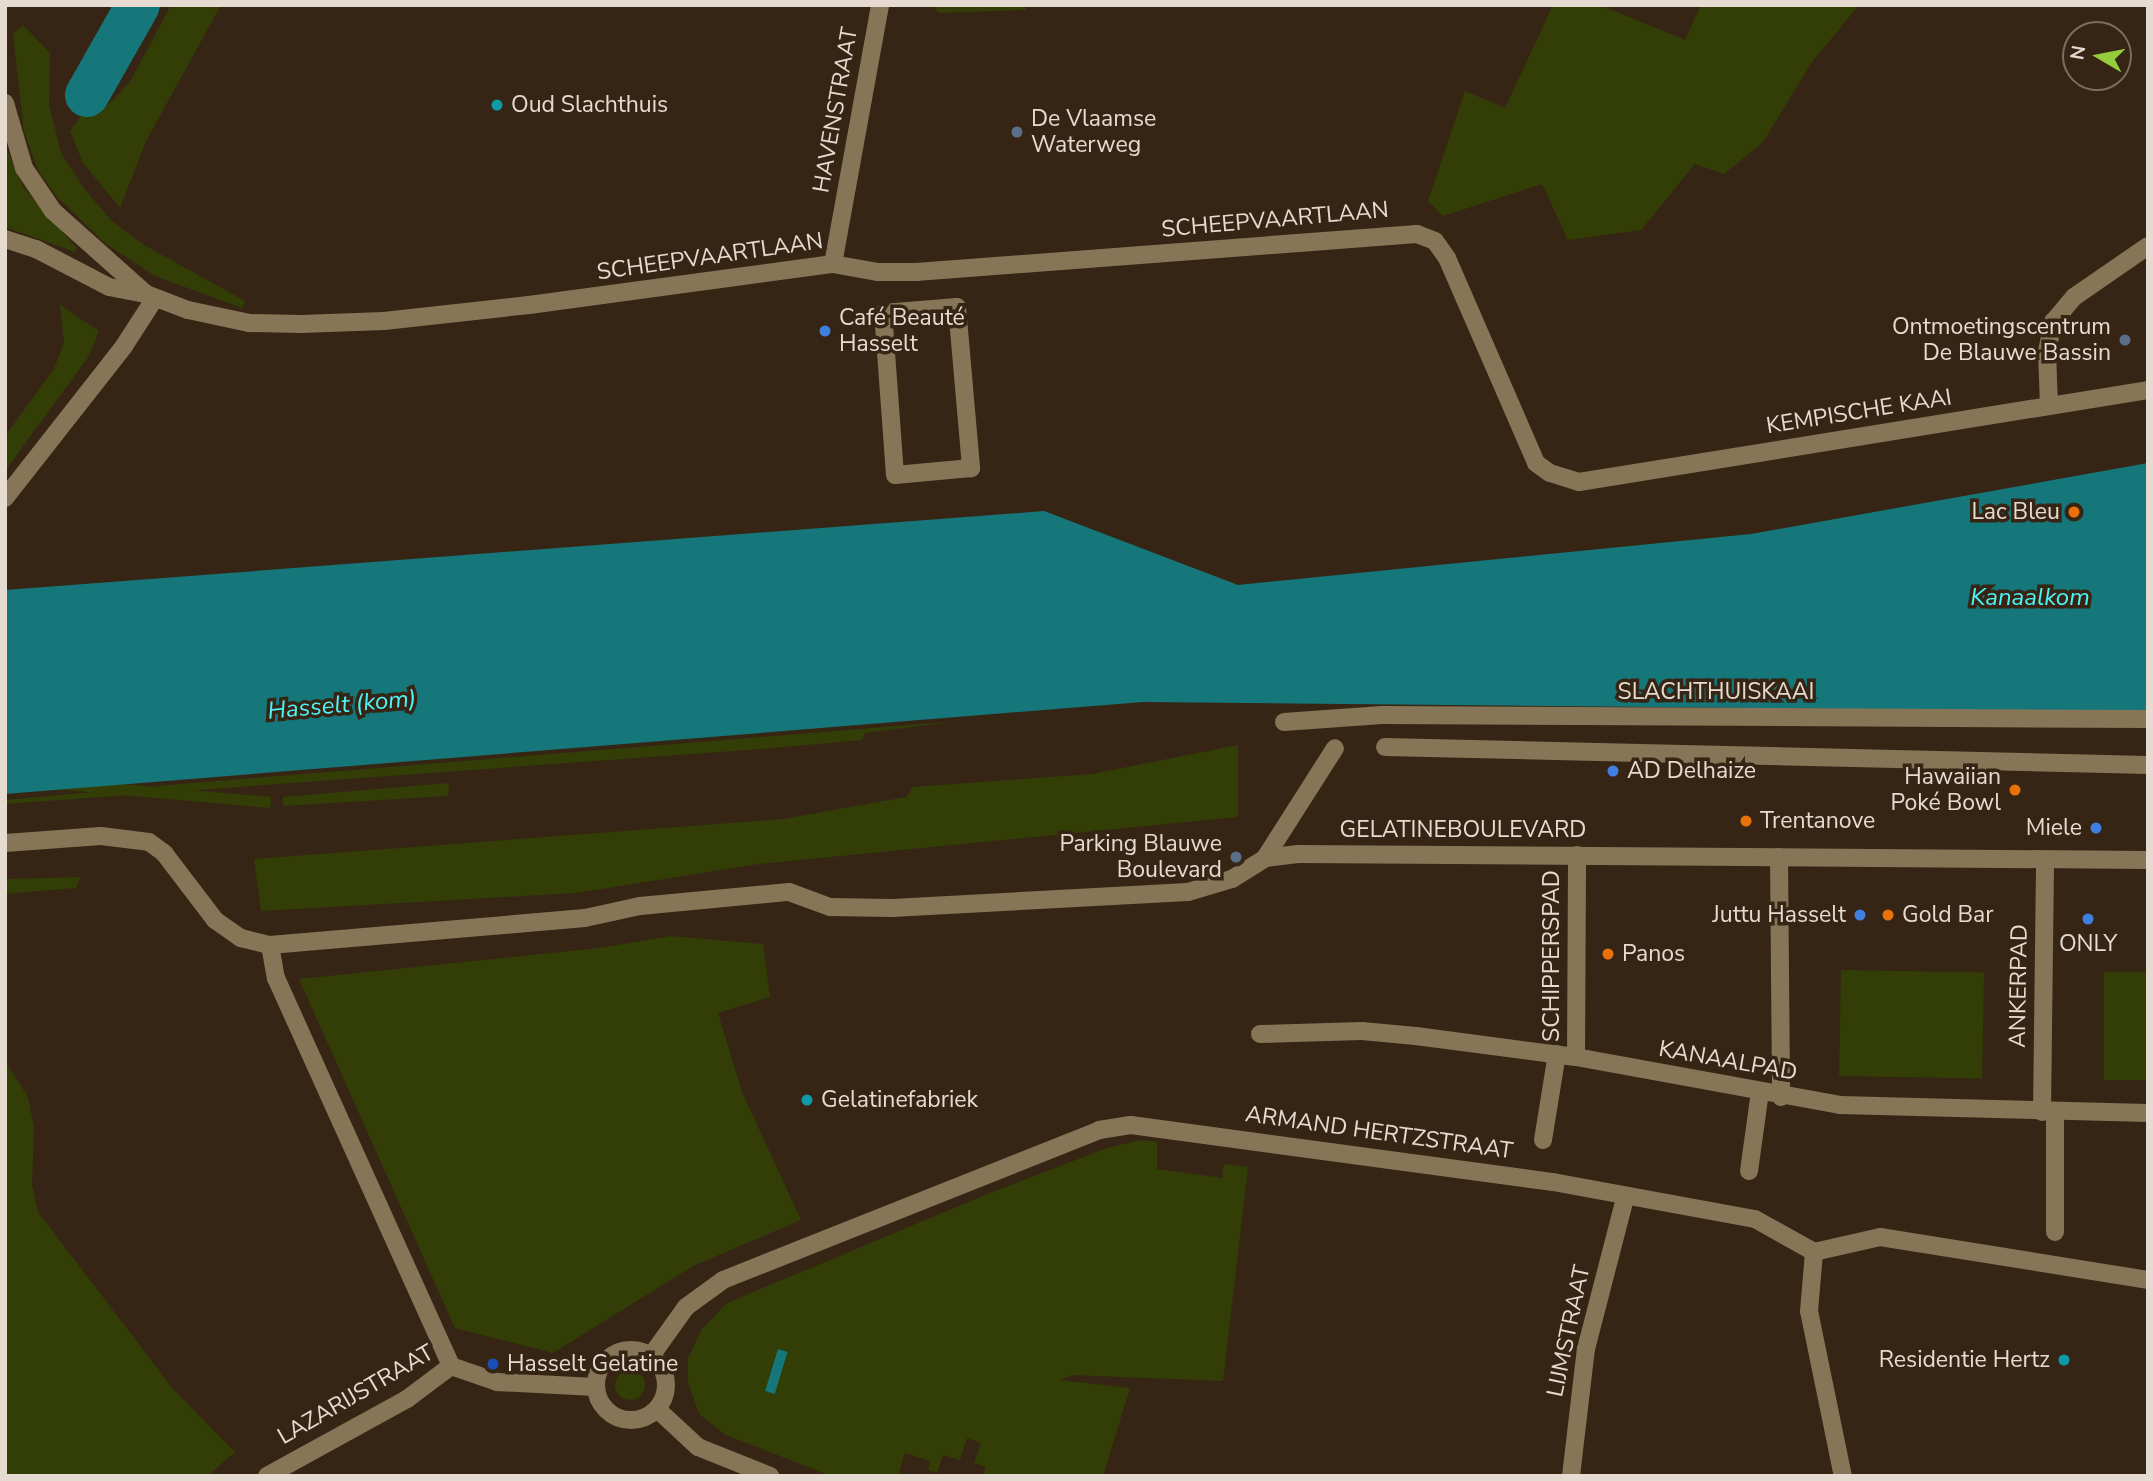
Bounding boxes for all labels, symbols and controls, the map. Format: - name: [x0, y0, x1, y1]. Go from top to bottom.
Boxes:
- north arrow: [2062, 21, 2132, 91]
- street label: HAVENSTRAAT: [808, 25, 864, 195]
- text: N: [2064, 43, 2092, 62]
- place label: Oud Slachthuis: [511, 91, 668, 119]
- marker: Oud Slachthuis: [489, 97, 505, 113]
- place label: De Vlaamse Waterweg: [1031, 105, 1156, 159]
- marker: De Vlaamse Waterweg: [1009, 124, 1025, 140]
- street label: SCHEEPVAARTLAAN: [1160, 196, 1390, 244]
- street label: SCHEEPVAARTLAAN: [595, 227, 825, 287]
- place label: Café Beauté Hasselt: [839, 304, 965, 358]
- place label: Ontmoetingscentrum De Blauwe Bassin: [1892, 313, 2111, 367]
- marker: Café Beauté Hasselt: [817, 323, 833, 339]
- marker: Ontmoetingscentrum De Blauwe Bassin: [2117, 332, 2133, 348]
- street label: KEMPISCHE KAAI: [1764, 384, 1954, 440]
- place label: Lac Bleu: [1971, 498, 2060, 526]
- marker: Lac Bleu: [2066, 504, 2082, 520]
- water label: Kanaalkom: [1970, 584, 2090, 612]
- street label: SLACHTHUISKAAI: [1618, 678, 1814, 706]
- water label: Hasselt (kom): [266, 684, 418, 726]
- place label: AD Delhaize: [1627, 757, 1756, 785]
- marker: AD Delhaize: [1605, 763, 1621, 779]
- place label: Hawaiian Poké Bowl: [1890, 763, 2001, 817]
- marker: Hawaiian Poké Bowl: [2007, 782, 2023, 798]
- place label: Trentanove: [1760, 807, 1875, 835]
- marker: Trentanove: [1738, 813, 1754, 829]
- place label: Miele: [2026, 814, 2082, 842]
- street label: GELATINEBOULEVARD: [1340, 816, 1586, 844]
- marker: Miele: [2088, 820, 2104, 836]
- place label: Parking Blauwe Boulevard: [1059, 830, 1222, 884]
- marker: Parking Blauwe Boulevard: [1228, 849, 1244, 865]
- street label: SCHIPPERSPAD: [1538, 870, 1566, 1042]
- place label: Juttu Hasselt: [1712, 901, 1846, 929]
- place label: Gold Bar: [1902, 901, 1993, 929]
- marker: Juttu Hasselt: [1852, 907, 1868, 923]
- marker: Gold Bar: [1880, 907, 1896, 923]
- marker: ONLY: [2080, 911, 2096, 927]
- street label: ANKERPAD: [2004, 924, 2034, 1048]
- place label: ONLY: [2059, 930, 2117, 958]
- place label: Panos: [1622, 940, 1685, 968]
- marker: Panos: [1600, 946, 1616, 962]
- street label: KANAALPAD: [1657, 1035, 1799, 1087]
- place label: Gelatinefabriek: [821, 1086, 978, 1114]
- marker: Gelatinefabriek: [799, 1092, 815, 1108]
- street label: ARMAND HERTZSTRAAT: [1243, 1101, 1515, 1165]
- street label: LIJMSTRAAT: [1542, 1263, 1596, 1399]
- street label: LAZARIJSTRAAT: [273, 1339, 439, 1451]
- place label: Residentie Hertz: [1879, 1346, 2050, 1374]
- place label: Hasselt Gelatine: [507, 1350, 678, 1378]
- marker: Residentie Hertz: [2056, 1352, 2072, 1368]
- marker: Hasselt Gelatine: [485, 1356, 501, 1372]

